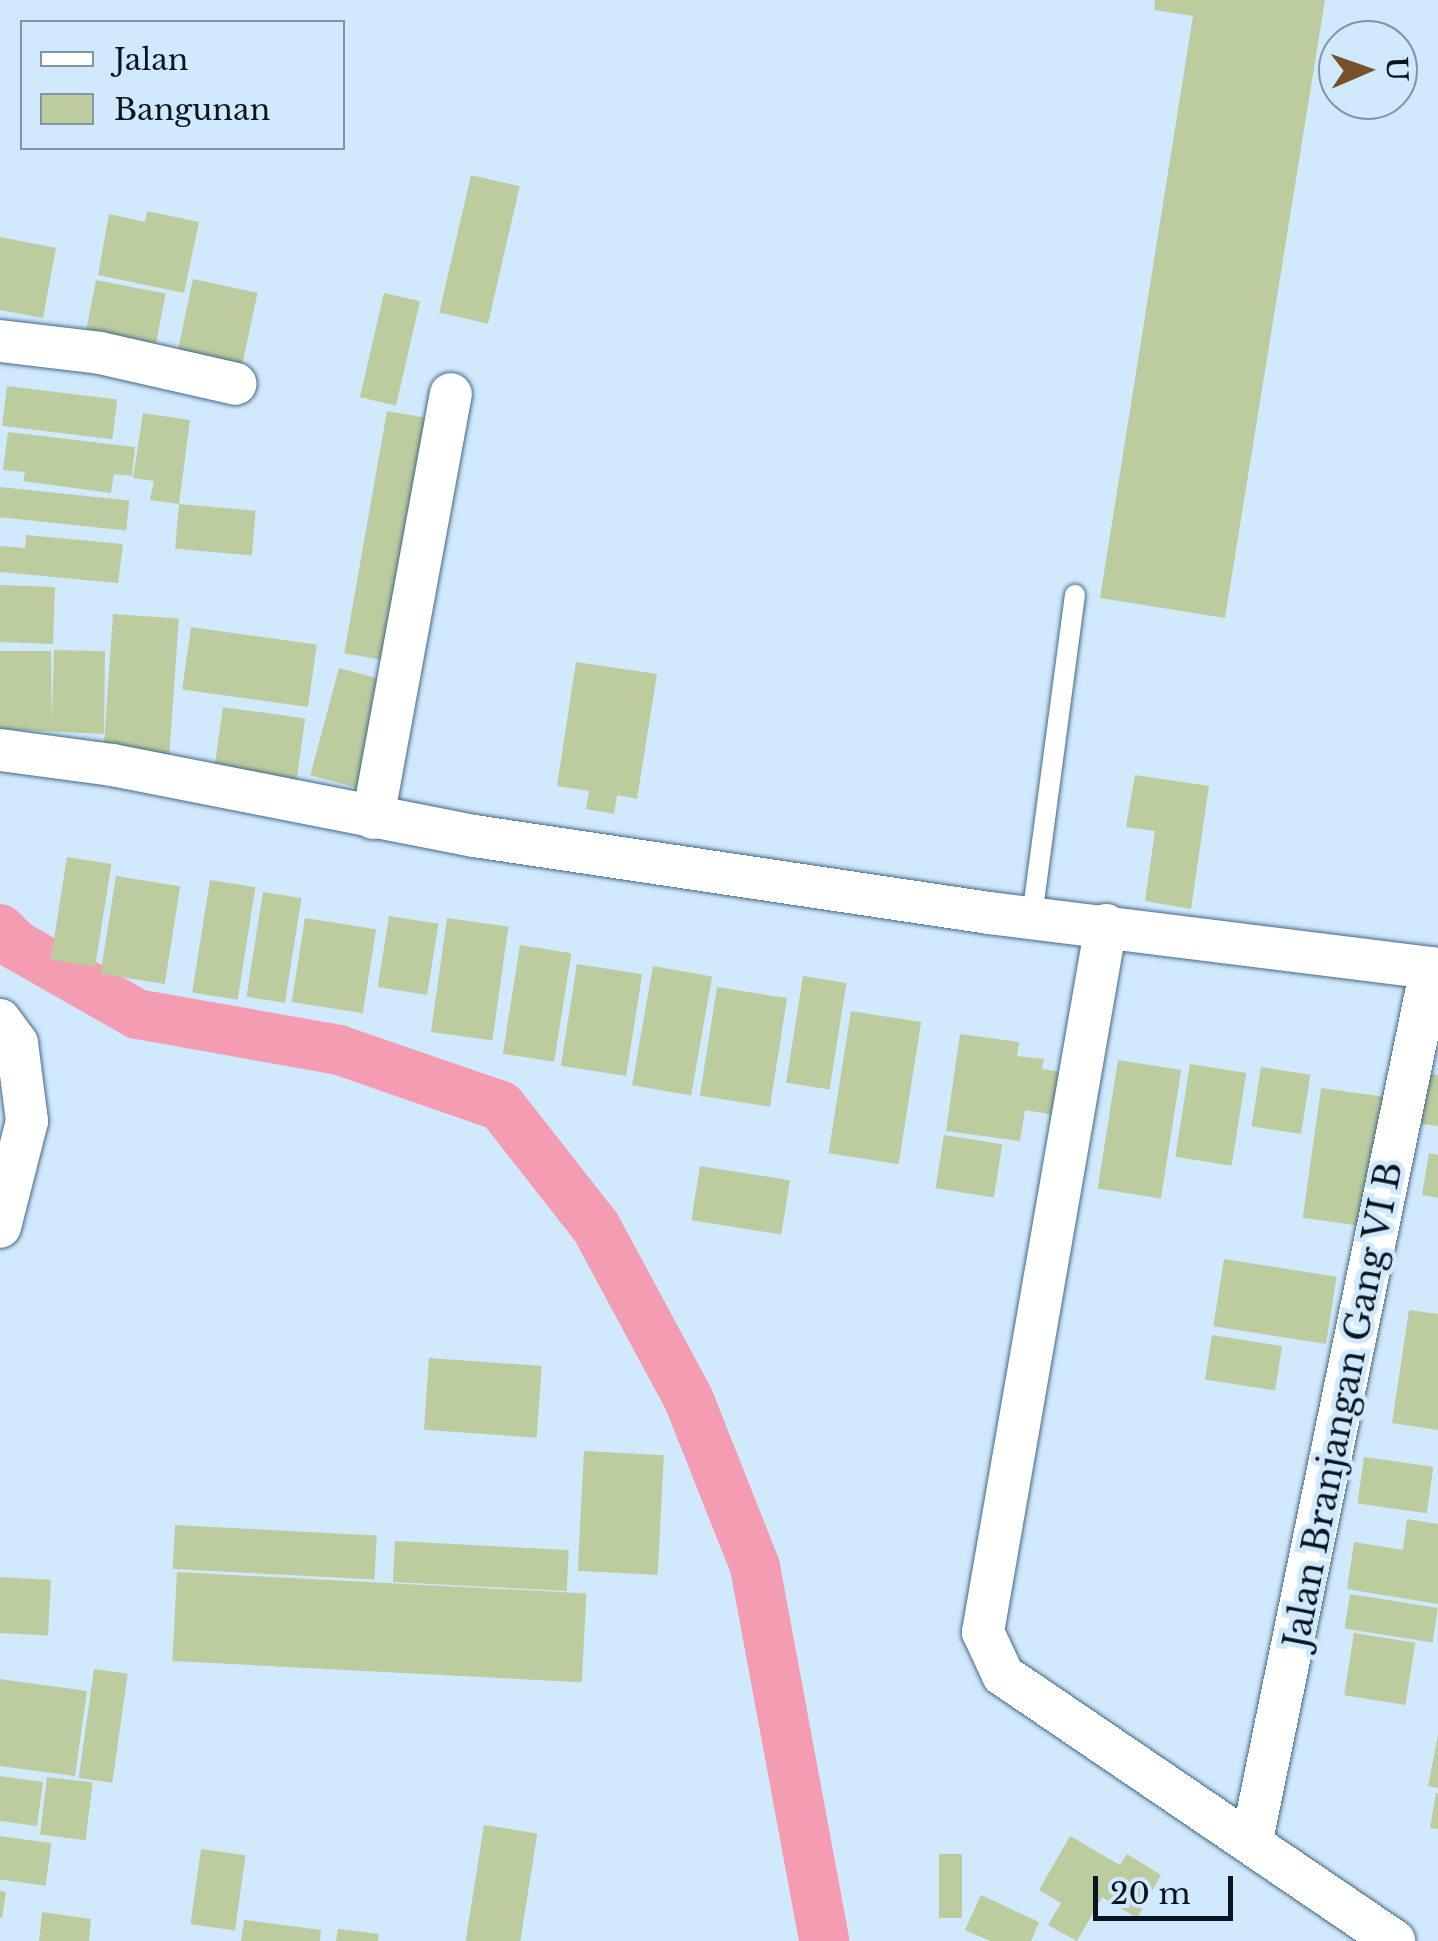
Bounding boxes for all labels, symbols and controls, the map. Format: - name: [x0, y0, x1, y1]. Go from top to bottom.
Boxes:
- legend: [20, 20, 345, 150]
- north arrow: [1318, 20, 1418, 120]
- text: Jalan: [114, 41, 189, 78]
- text: U: [1379, 56, 1414, 82]
- text: Bangunan: [114, 91, 270, 128]
- street label: Jalan Branjangan Gang VI B: [1275, 1157, 1411, 1653]
- scale bar: [1098, 1856, 1238, 1918]
- text: 20 m: [1110, 1875, 1191, 1912]

